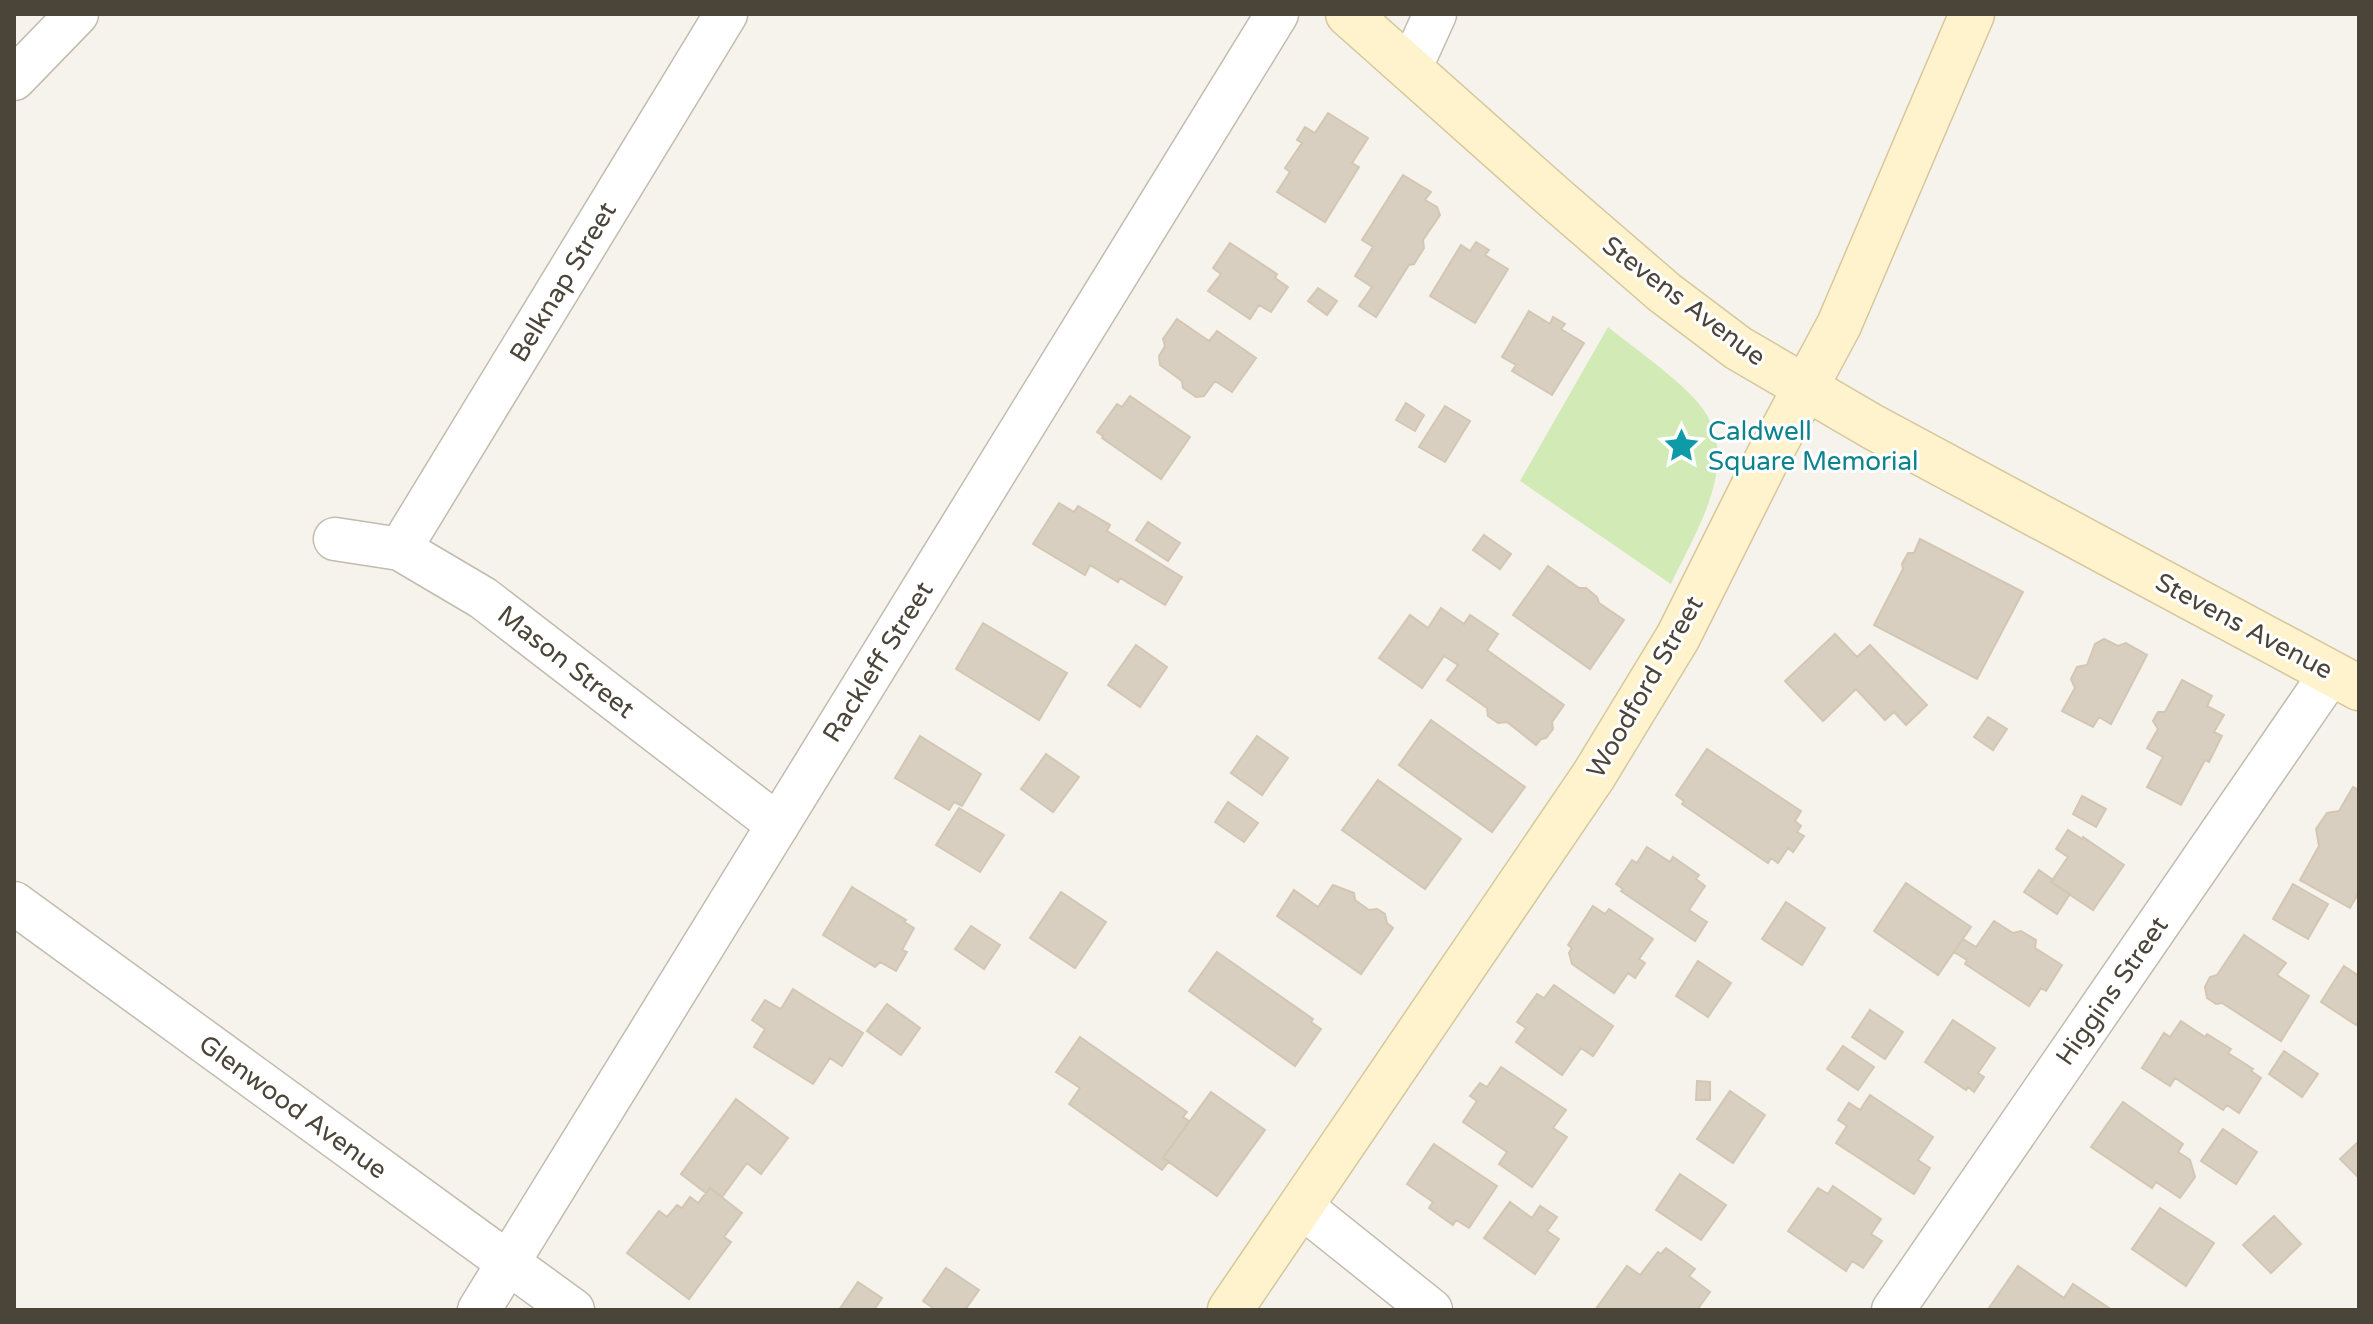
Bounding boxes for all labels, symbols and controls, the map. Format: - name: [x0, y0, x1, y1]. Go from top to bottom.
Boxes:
- street label: Belknap Street: [503, 196, 623, 368]
- street label: Stevens Avenue: [1596, 230, 1772, 372]
- place label: Caldwell Square Memorial: [1708, 416, 1919, 477]
- place icon: Caldwell Square Memorial: [1663, 427, 1701, 465]
- street label: Stevens Avenue: [2150, 566, 2338, 686]
- street label: Rackleff Street: [816, 576, 940, 748]
- street label: Woodford Street: [1580, 590, 1710, 784]
- street label: Mason Street: [491, 599, 641, 725]
- street label: Higgins Street: [2049, 911, 2175, 1071]
- street label: Glenwood Avenue: [193, 1028, 393, 1186]

